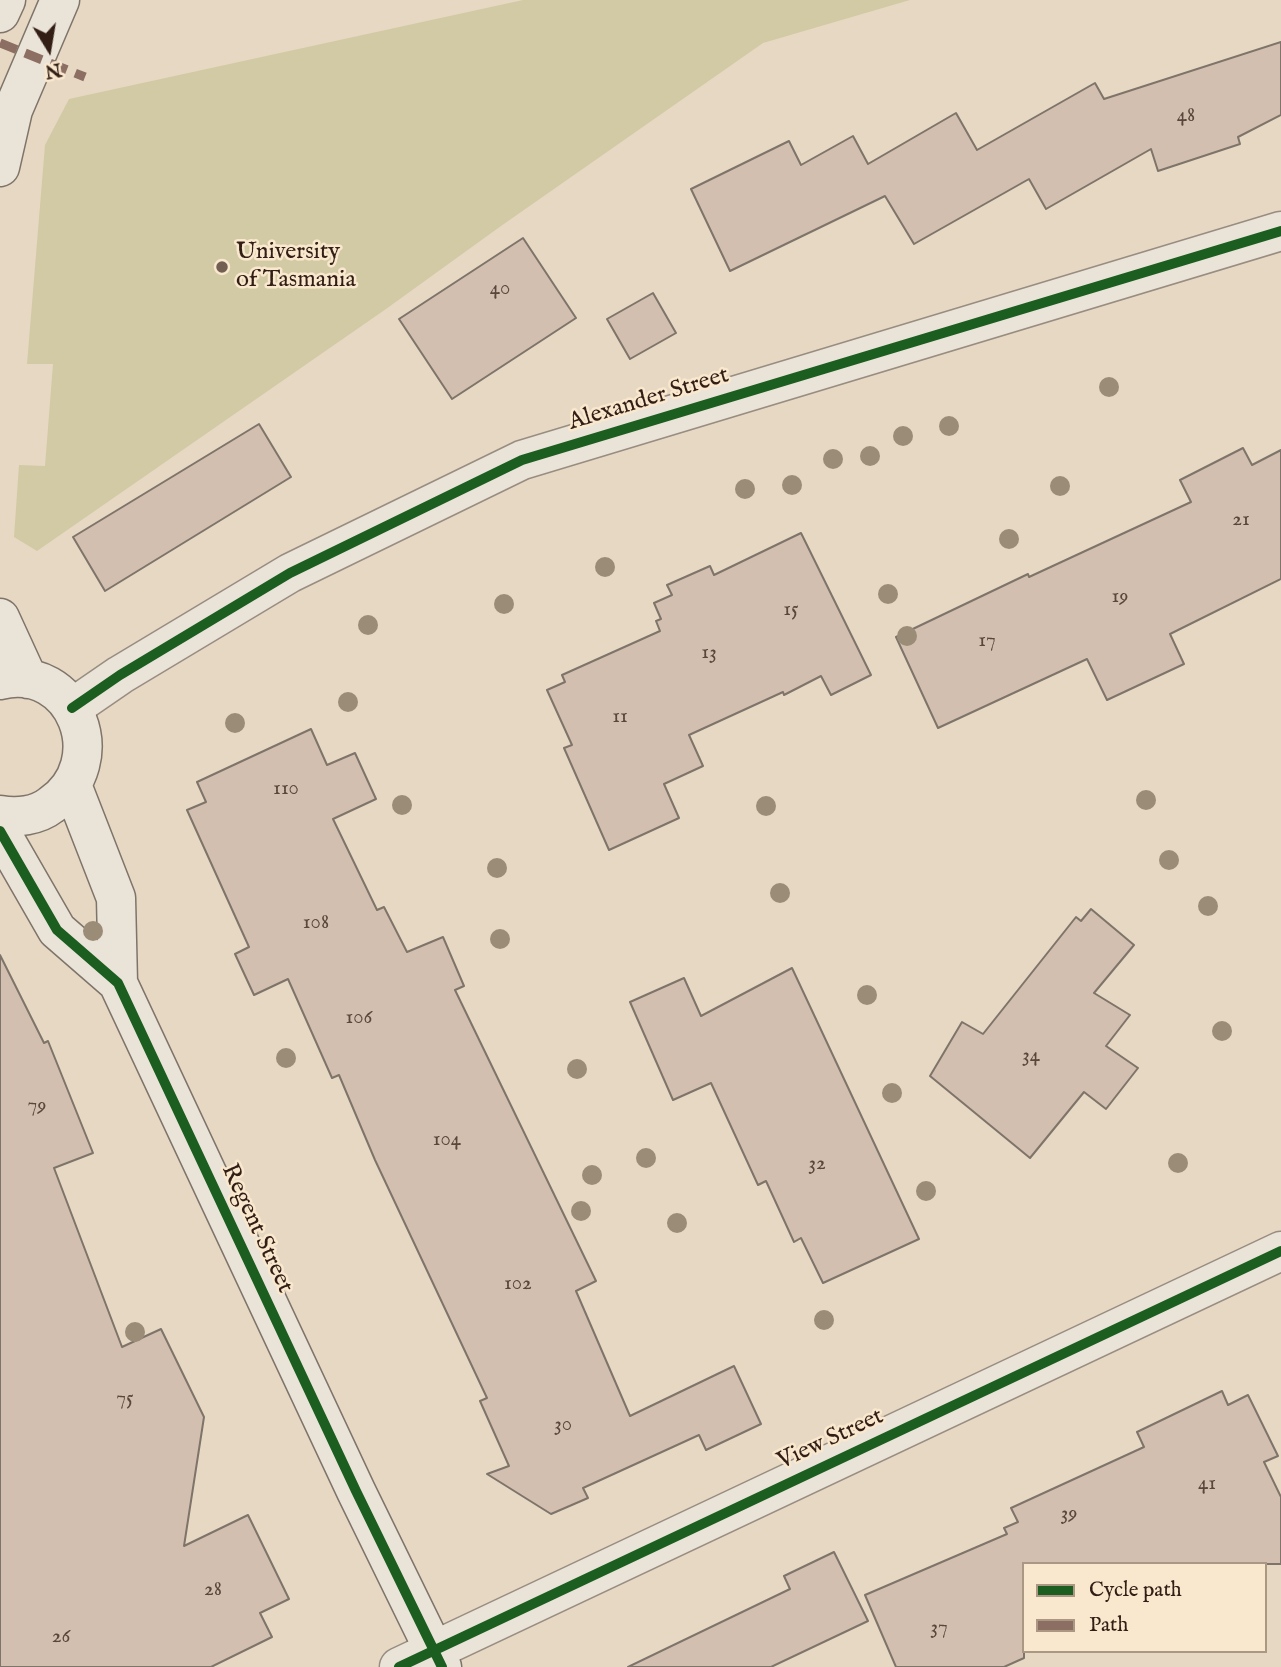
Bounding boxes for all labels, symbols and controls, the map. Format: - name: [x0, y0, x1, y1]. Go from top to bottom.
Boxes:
- north arrow: [14, 14, 84, 84]
- text: N: [43, 56, 63, 83]
- house number: 48: [1177, 104, 1195, 130]
- place label: University of Tasmania: [236, 239, 356, 295]
- marker: University of Tasmania: [214, 259, 230, 275]
- house number: 40: [490, 277, 510, 303]
- street label: Alexander Street: [565, 362, 733, 438]
- house number: 21: [1232, 508, 1250, 534]
- house number: 19: [1112, 585, 1128, 611]
- house number: 15: [783, 598, 799, 624]
- house number: 17: [978, 629, 996, 655]
- house number: 13: [701, 641, 717, 667]
- house number: 11: [612, 705, 628, 731]
- house number: 110: [273, 777, 299, 803]
- house number: 108: [303, 911, 329, 937]
- house number: 106: [346, 1006, 372, 1032]
- house number: 34: [1022, 1044, 1040, 1070]
- house number: 79: [28, 1094, 46, 1120]
- house number: 104: [433, 1128, 461, 1154]
- house number: 32: [808, 1152, 826, 1178]
- street label: Regent Street: [214, 1160, 298, 1298]
- house number: 102: [504, 1272, 532, 1298]
- house number: 75: [116, 1387, 134, 1413]
- street label: View Street: [773, 1403, 889, 1477]
- house number: 30: [554, 1413, 572, 1439]
- house number: 41: [1198, 1472, 1216, 1498]
- house number: 39: [1060, 1502, 1078, 1528]
- legend: [1022, 1562, 1267, 1653]
- text: Cycle path: [1089, 1577, 1182, 1604]
- house number: 28: [204, 1578, 222, 1604]
- text: Path: [1089, 1612, 1128, 1639]
- house number: 37: [930, 1616, 948, 1642]
- house number: 26: [52, 1625, 70, 1651]

